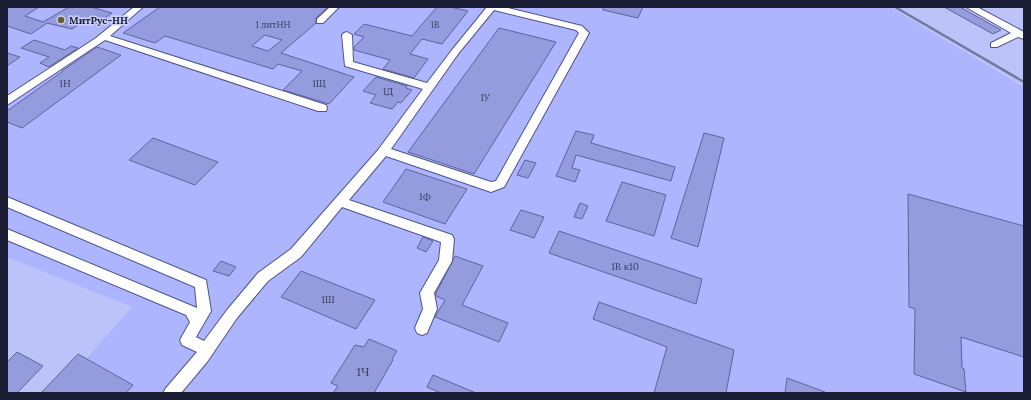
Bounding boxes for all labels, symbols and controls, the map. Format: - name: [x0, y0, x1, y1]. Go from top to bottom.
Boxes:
- place label: МитРус-НН: [69, 14, 128, 27]
- marker: МитРус-НН: [56, 15, 66, 25]
- house number: 1 литНН: [255, 19, 291, 30]
- house number: 1В: [431, 19, 440, 30]
- house number: 1Н: [59, 77, 71, 90]
- house number: 1Щ: [312, 77, 326, 90]
- house number: 1Д: [383, 85, 393, 98]
- house number: 1У: [480, 91, 491, 104]
- house number: 1Ф: [419, 190, 431, 203]
- house number: 1В к10: [611, 260, 639, 273]
- house number: 1Ш: [321, 293, 335, 306]
- house number: 1Ч: [357, 364, 369, 379]

